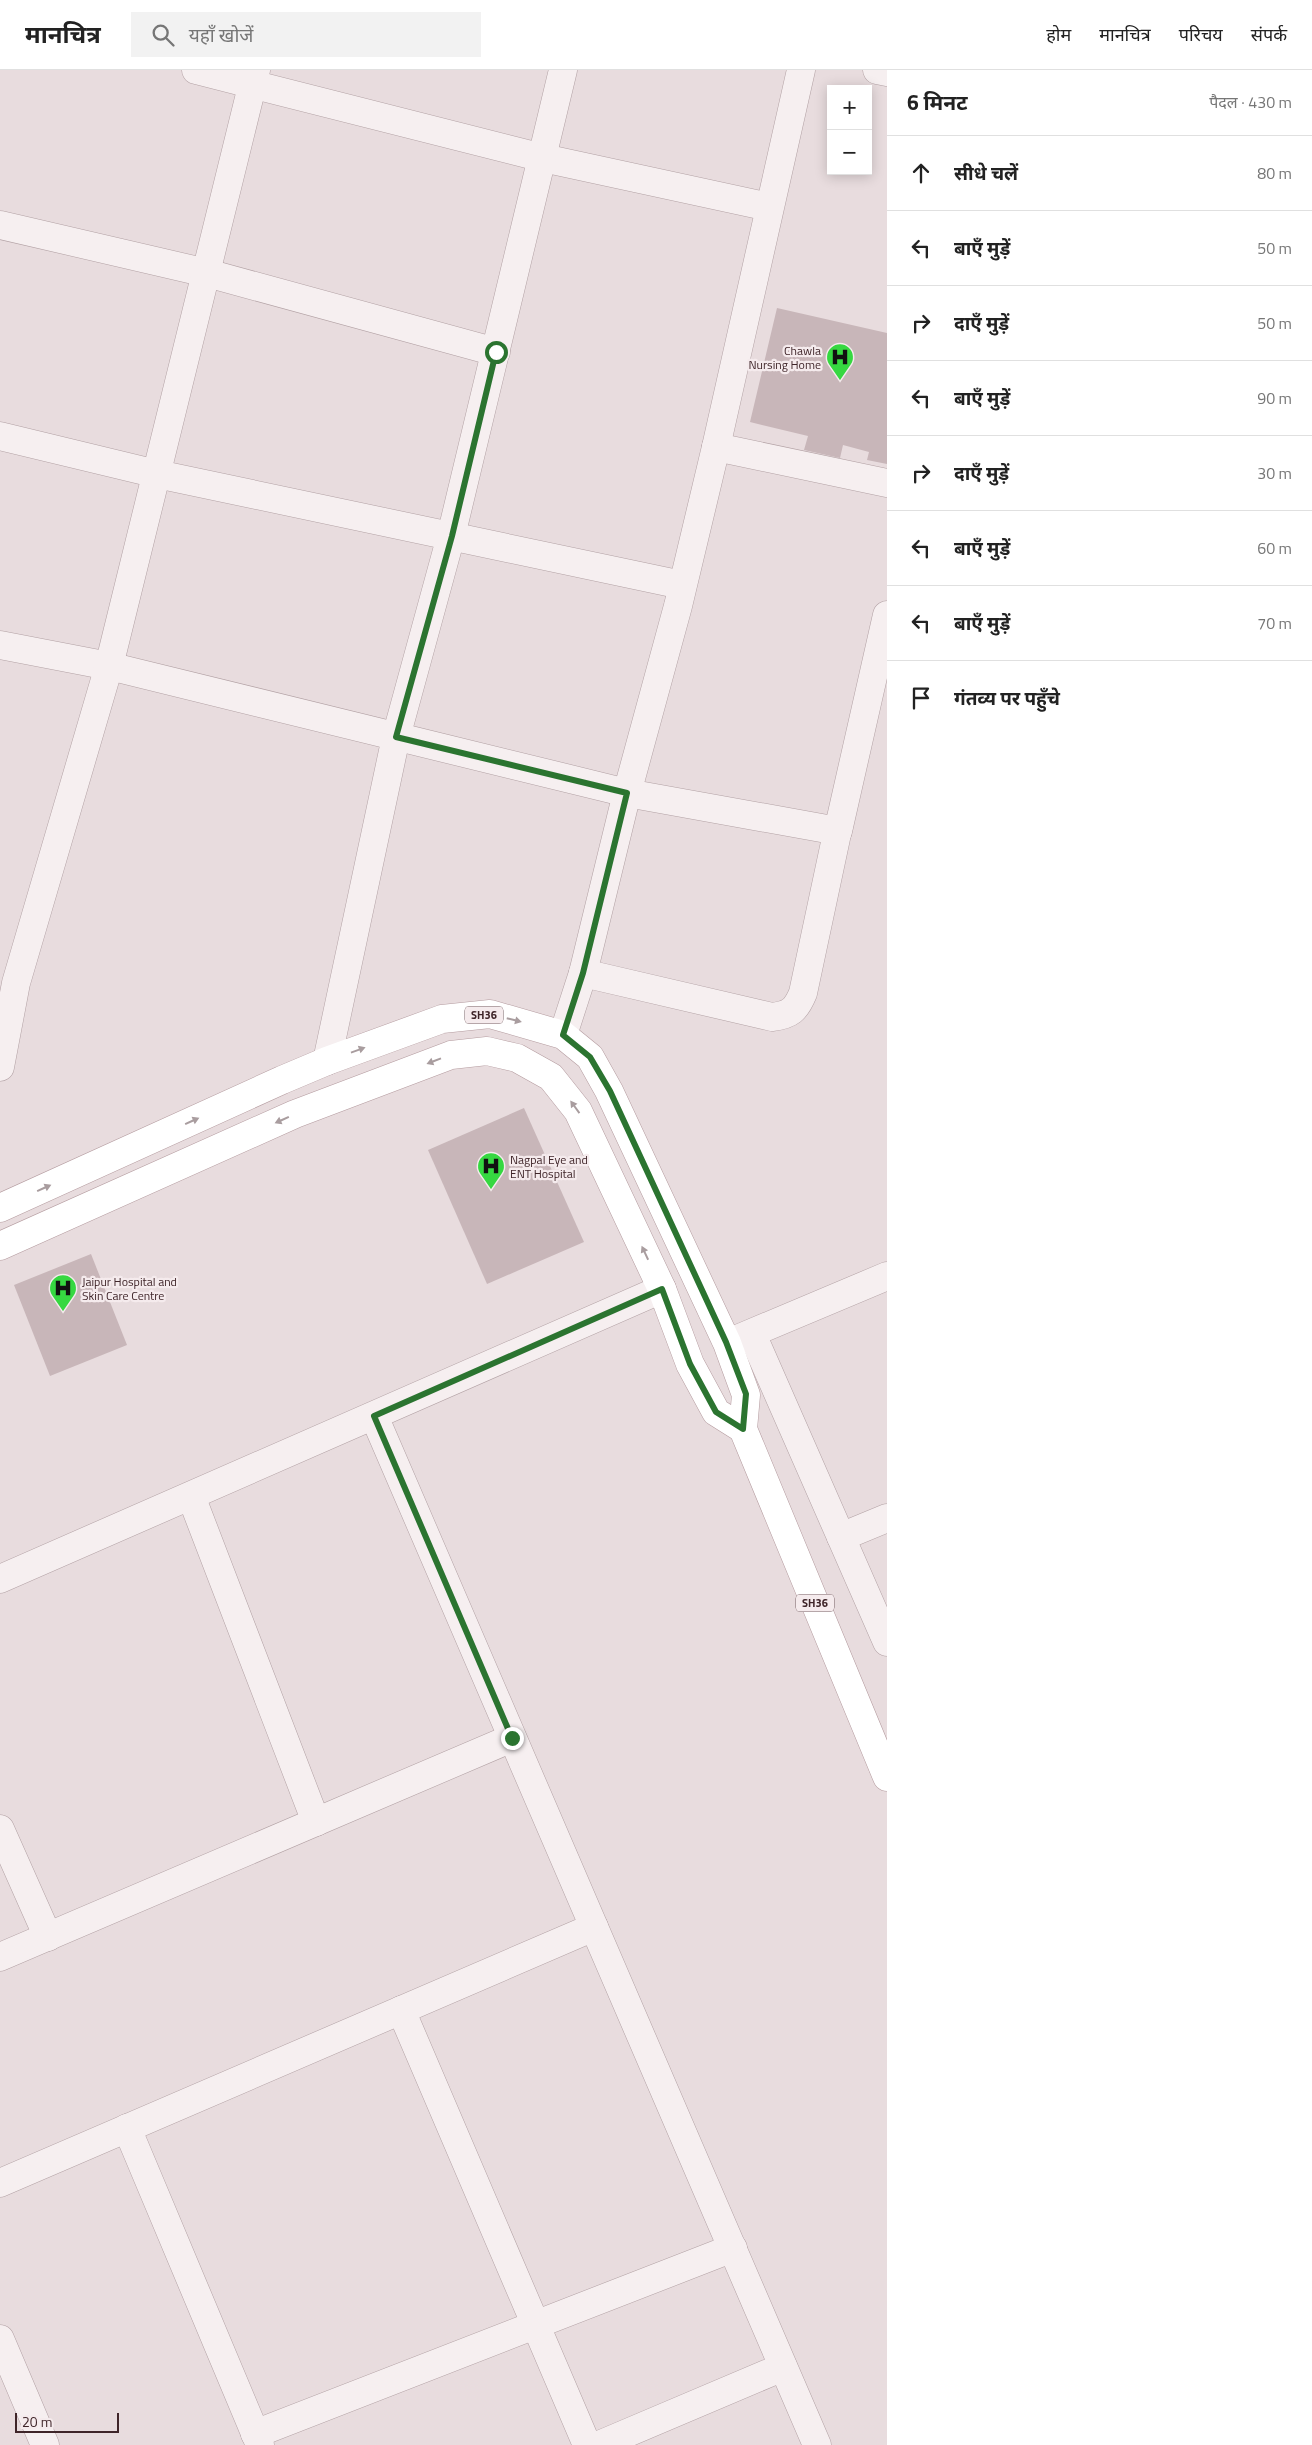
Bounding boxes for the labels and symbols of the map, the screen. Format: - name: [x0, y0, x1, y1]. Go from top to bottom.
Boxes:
- route start: [485, 341, 508, 364]
- place label: Chawla Nursing Home: [748, 341, 821, 374]
- hospital icon: Chawla Nursing Home: [825, 342, 855, 381]
- road number: SH36: [465, 1006, 503, 1024]
- one-way arrow: [506, 1016, 521, 1024]
- one-way arrow: [350, 1046, 365, 1053]
- one-way arrow: [426, 1057, 441, 1065]
- one-way arrow: [569, 1101, 580, 1114]
- one-way arrow: [275, 1116, 289, 1124]
- one-way arrow: [185, 1117, 199, 1125]
- place label: Nagpal Eye and ENT Hospital: [510, 1150, 588, 1183]
- hospital icon: Nagpal Eye and ENT Hospital: [476, 1151, 506, 1190]
- one-way arrow: [37, 1184, 51, 1192]
- one-way arrow: [641, 1246, 649, 1260]
- place label: Jaipur Hospital and Skin Care Centre: [82, 1272, 177, 1305]
- hospital icon: Jaipur Hospital and Skin Care Centre: [48, 1273, 78, 1312]
- road number: SH36: [796, 1595, 834, 1612]
- route end: [501, 1727, 524, 1750]
- scale bar: [15, 2410, 119, 2433]

